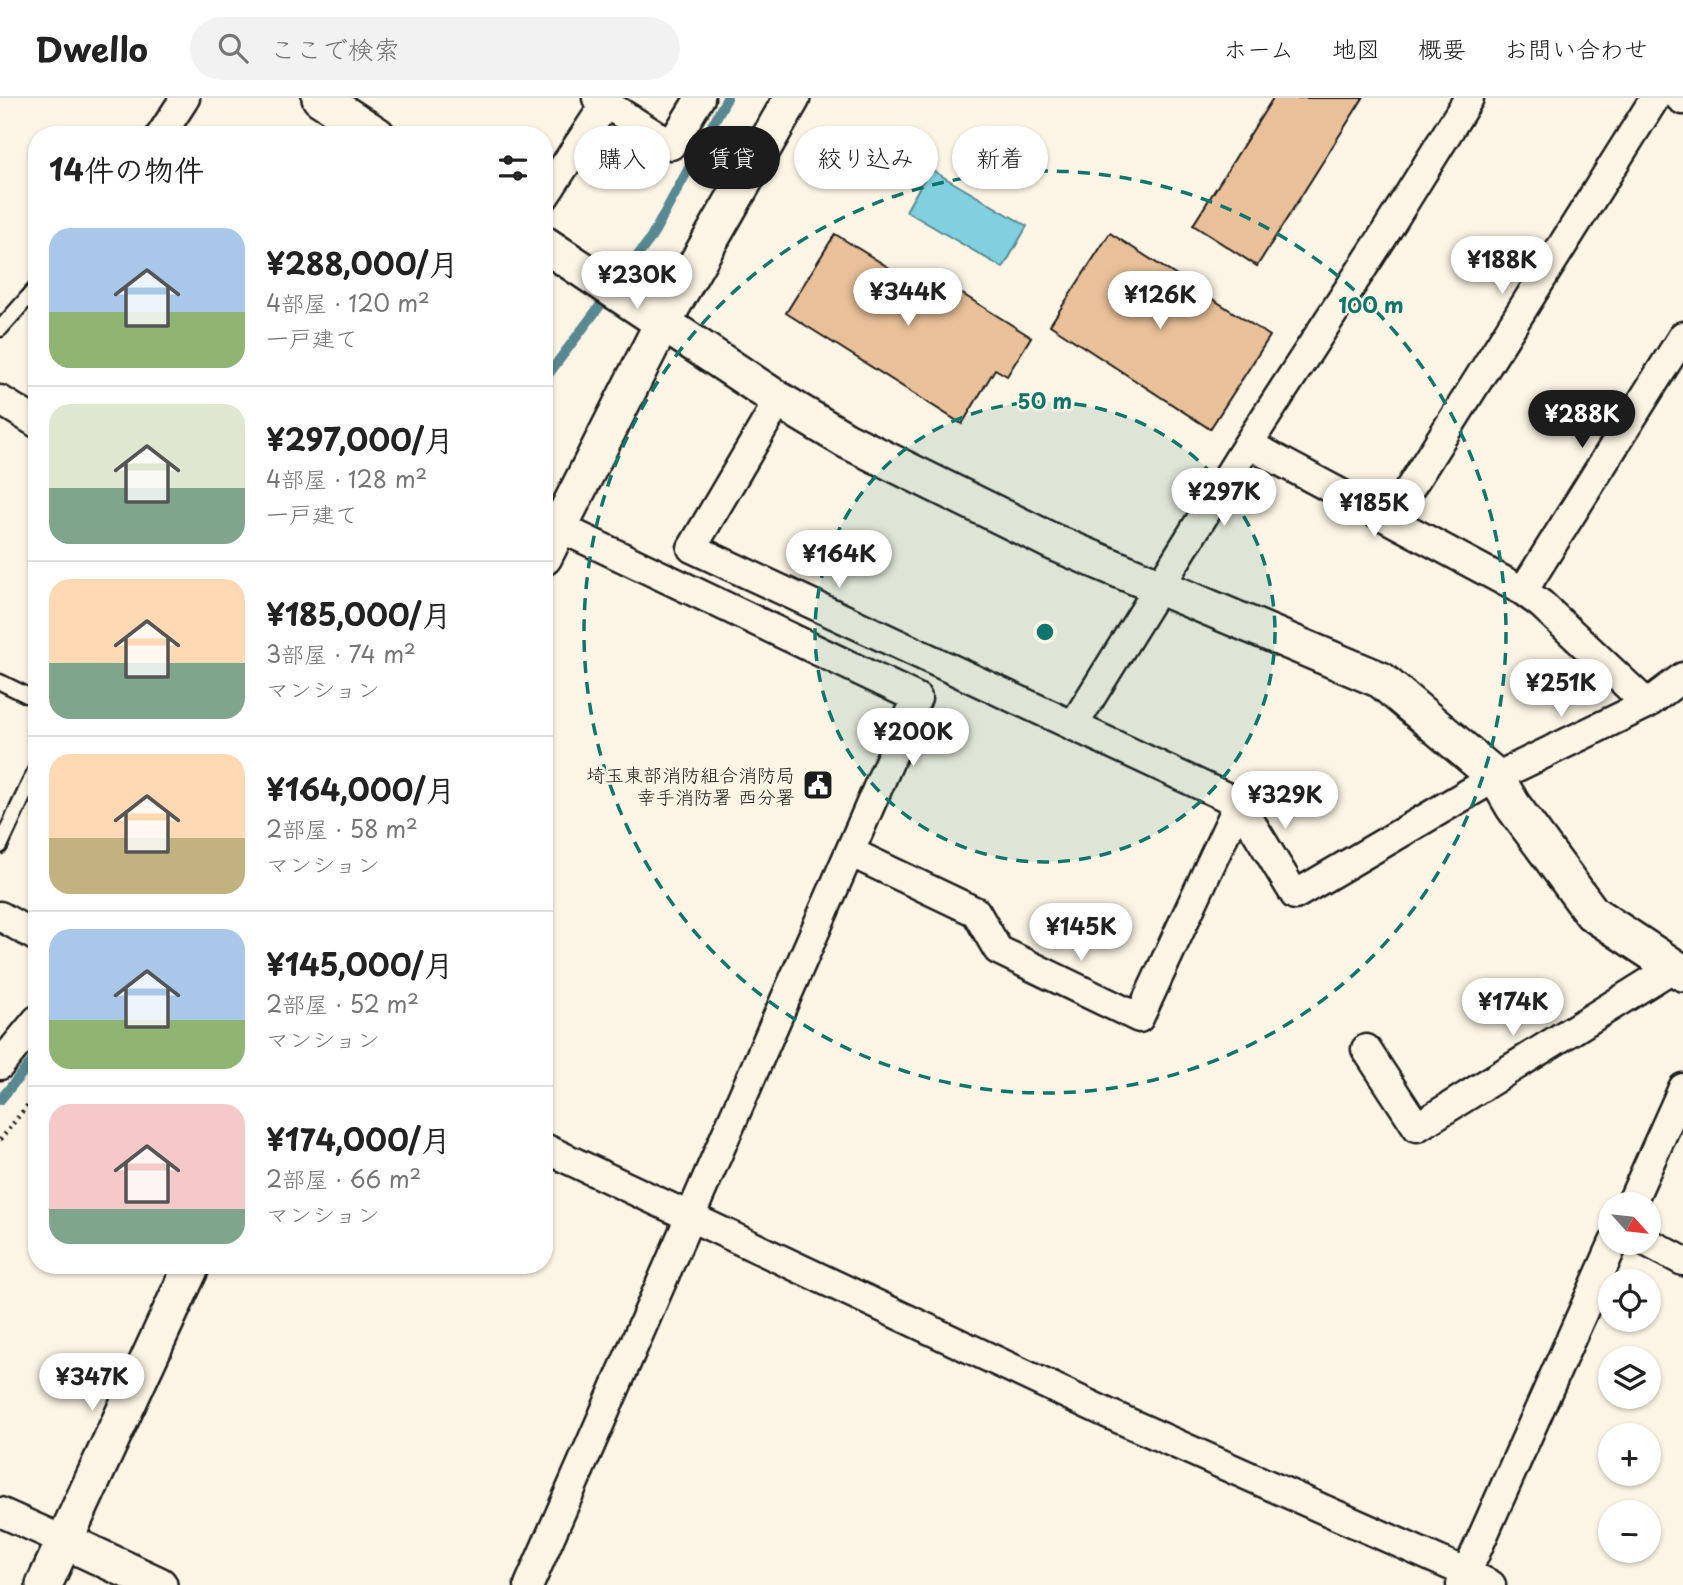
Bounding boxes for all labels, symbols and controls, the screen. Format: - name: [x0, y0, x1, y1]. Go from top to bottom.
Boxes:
- search box: [190, 17, 680, 80]
- text: Dwello: [35, 23, 148, 73]
- icon: search: [214, 29, 252, 67]
- text: ここで検索: [270, 29, 400, 68]
- text: ホーム: [1223, 30, 1294, 66]
- text: 地図: [1332, 30, 1380, 66]
- text: 概要: [1418, 30, 1466, 66]
- text: お問い合わせ: [1504, 30, 1648, 66]
- chip: 購入: [574, 126, 670, 189]
- chip: 賃貸: [684, 126, 780, 189]
- chip: 絞り込み: [794, 126, 938, 189]
- chip: 新着: [952, 126, 1048, 189]
- text: 14件の物件: [49, 146, 204, 191]
- icon: filters: [494, 149, 532, 187]
- pin: ¥188K: [1453, 236, 1551, 296]
- text: ¥288,000/月: [266, 240, 458, 285]
- text: ¥188K: [1467, 241, 1537, 276]
- pin: ¥230K: [588, 252, 686, 311]
- icon: home: [105, 256, 189, 340]
- text: ¥230K: [597, 256, 677, 291]
- pin: ¥344K: [859, 268, 957, 328]
- pin: ¥126K: [1111, 272, 1209, 331]
- text: ¥344K: [869, 273, 947, 308]
- text: ¥126K: [1124, 276, 1196, 311]
- text: 4部屋 · 120 m²: [266, 285, 430, 320]
- text: 100 m: [1338, 288, 1404, 320]
- text: 一戸建て: [266, 320, 358, 355]
- text: 50 m: [1018, 384, 1072, 416]
- pin: ¥288K: [1533, 390, 1631, 450]
- text: ¥288K: [1544, 395, 1620, 430]
- text: ¥297,000/月: [266, 416, 454, 461]
- icon: home: [105, 432, 189, 516]
- text: 4部屋 · 128 m²: [266, 461, 427, 496]
- pin: ¥297K: [1175, 468, 1273, 528]
- text: ¥297K: [1187, 473, 1261, 508]
- pin: ¥185K: [1325, 480, 1423, 539]
- text: ¥185K: [1339, 484, 1409, 519]
- text: 一戸建て: [266, 496, 358, 531]
- pin: ¥164K: [790, 531, 888, 590]
- text: ¥164K: [802, 535, 876, 570]
- text: ¥185,000/月: [266, 591, 452, 636]
- icon: home: [105, 607, 189, 691]
- centre of rings: [1033, 620, 1057, 644]
- text: 3部屋 · 74 m²: [266, 636, 416, 671]
- pin: ¥251K: [1512, 660, 1610, 719]
- text: ¥251K: [1526, 664, 1596, 699]
- text: マンション: [266, 671, 380, 706]
- pin: ¥200K: [864, 708, 962, 768]
- text: ¥200K: [873, 713, 953, 748]
- place label: 埼玉東部消防組合消防局 幸手消防署 西分署: [586, 760, 795, 810]
- text: ¥164,000/月: [266, 766, 455, 811]
- public building icon: 埼玉東部消防組合消防局 幸手消防署 西分署: [801, 768, 835, 802]
- pin: ¥329K: [1236, 772, 1334, 831]
- text: ¥329K: [1247, 776, 1323, 811]
- icon: home: [105, 782, 189, 866]
- text: 2部屋 · 58 m²: [266, 811, 418, 846]
- text: マンション: [266, 846, 380, 881]
- pin: ¥145K: [1032, 904, 1130, 963]
- text: ¥145K: [1045, 908, 1117, 943]
- text: ¥145,000/月: [266, 941, 453, 986]
- icon: home: [105, 957, 189, 1041]
- pin: ¥174K: [1464, 978, 1562, 1038]
- text: ¥174K: [1478, 983, 1548, 1018]
- text: 2部屋 · 52 m²: [266, 986, 419, 1021]
- text: マンション: [266, 1021, 380, 1056]
- text: ¥174,000/月: [266, 1116, 451, 1161]
- icon: home: [105, 1132, 189, 1216]
- text: 2部屋 · 66 m²: [266, 1161, 421, 1196]
- north arrow: [1598, 1192, 1661, 1255]
- map controls: [1598, 1192, 1661, 1563]
- text: マンション: [266, 1196, 380, 1231]
- button: locate: [1598, 1269, 1661, 1332]
- button: layers: [1598, 1346, 1661, 1409]
- pin: ¥347K: [43, 1354, 141, 1413]
- text: ¥347K: [55, 1358, 129, 1393]
- button: +: [1598, 1423, 1661, 1486]
- button: −: [1598, 1500, 1661, 1563]

